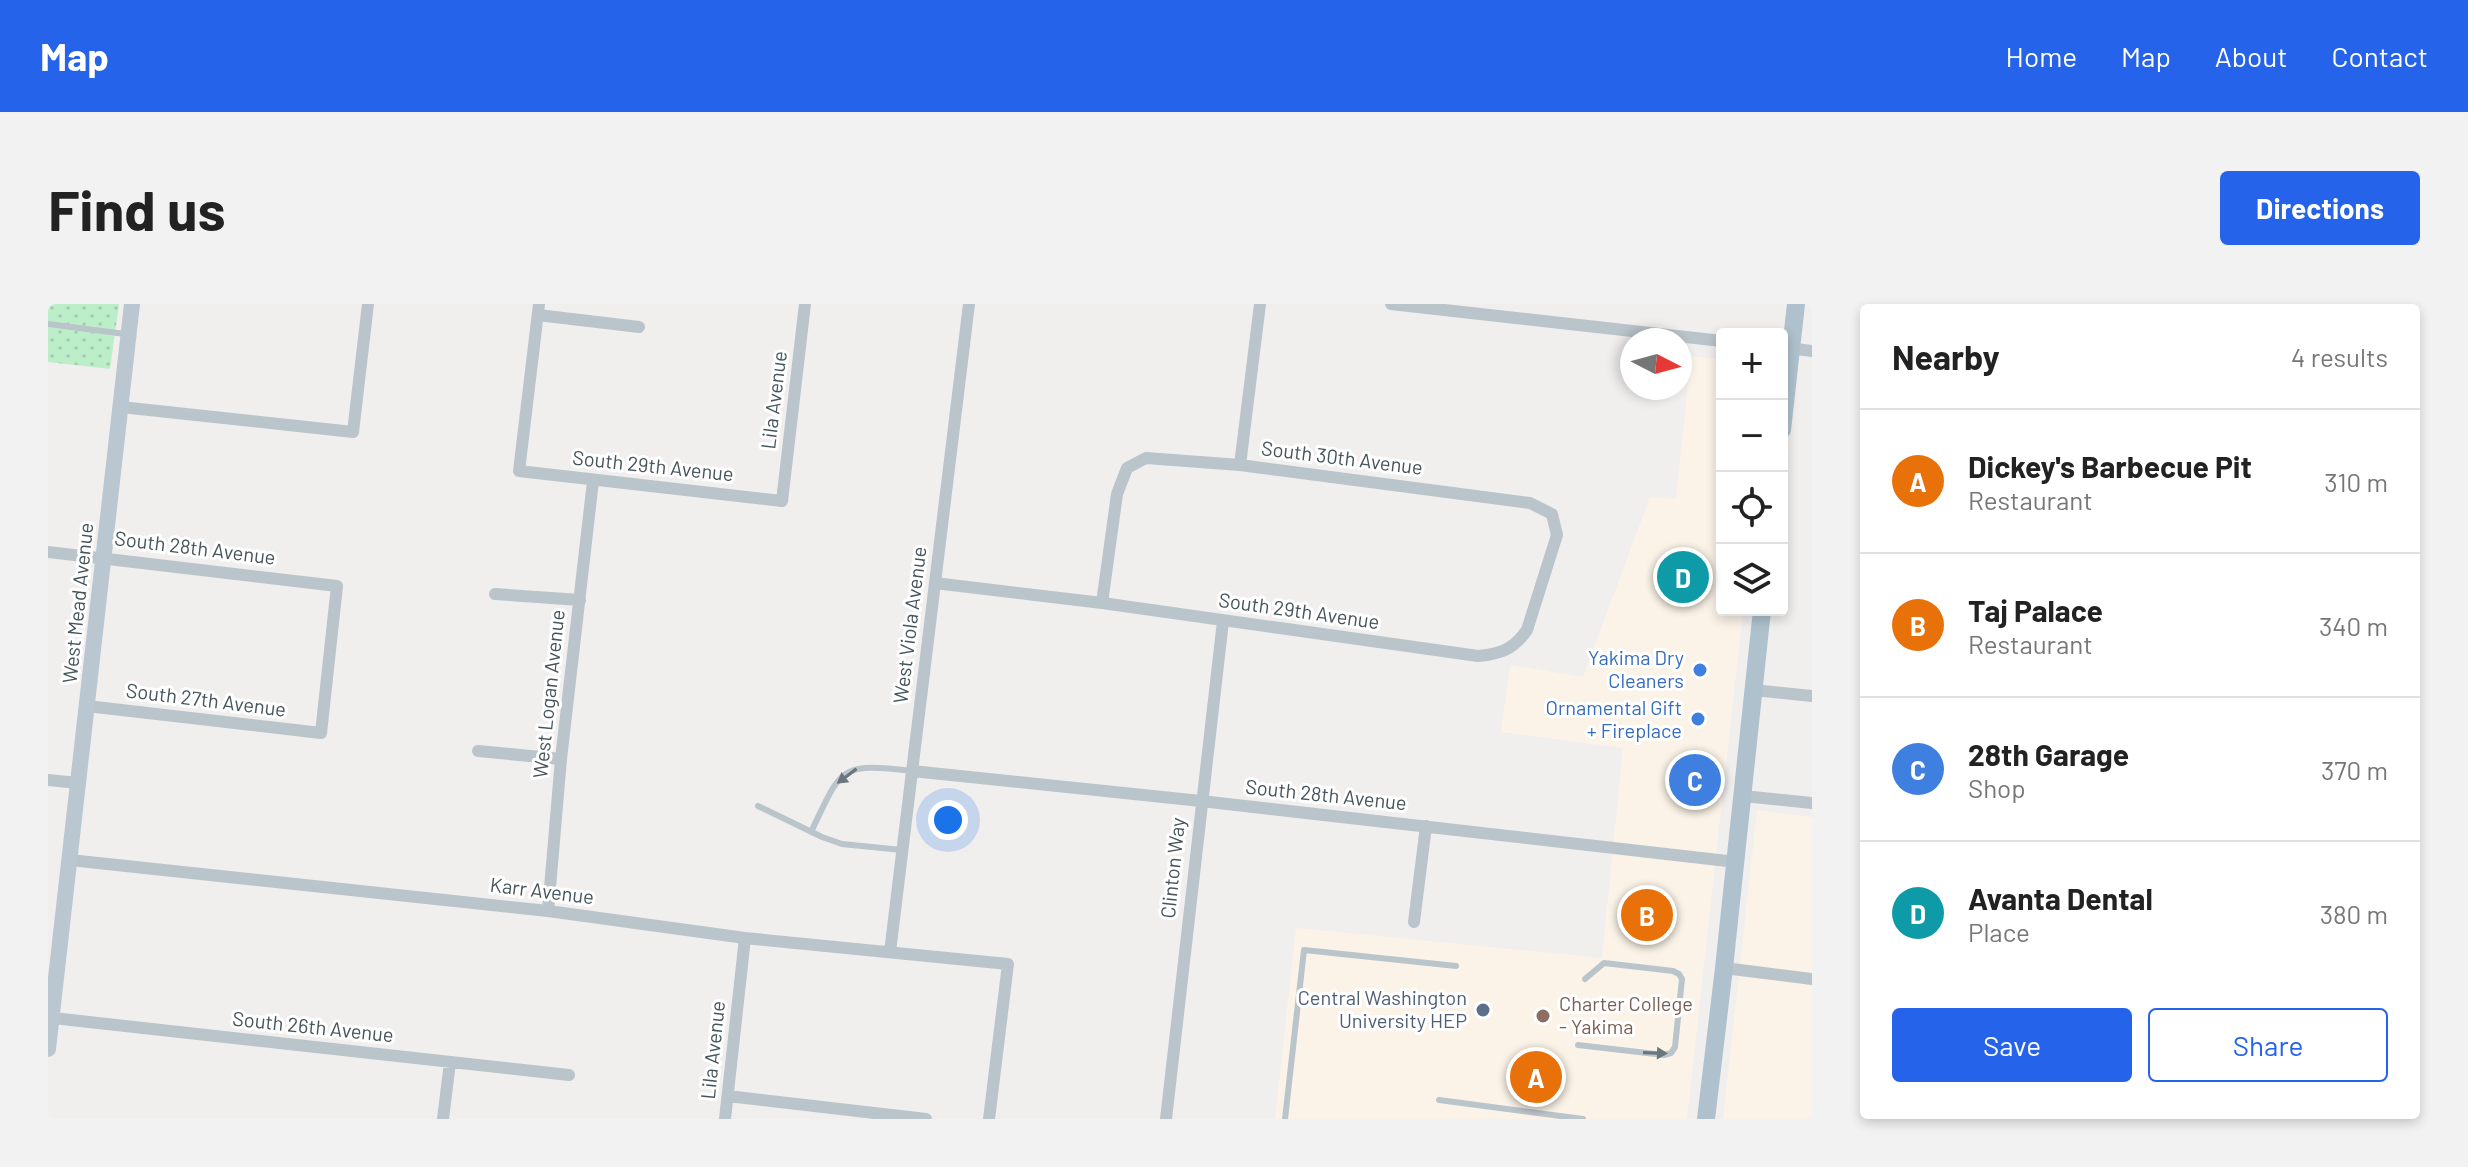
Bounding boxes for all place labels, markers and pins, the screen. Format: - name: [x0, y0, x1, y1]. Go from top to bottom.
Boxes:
- pin: D: [1657, 547, 1709, 607]
- place label: Yakima Dry Cleaners: [1588, 645, 1684, 692]
- marker: Yakima Dry Cleaners: [1691, 661, 1709, 679]
- place label: Ornamental Gift + Fireplace: [1546, 695, 1682, 742]
- marker: Ornamental Gift + Fireplace: [1689, 710, 1707, 728]
- pin: C: [1669, 750, 1721, 810]
- pin: B: [1621, 885, 1673, 945]
- place label: Central Washington University HEP: [1298, 985, 1467, 1032]
- place label: Charter College - Yakima: [1559, 991, 1693, 1038]
- marker: Central Washington University HEP: [1474, 1001, 1492, 1019]
- marker: Charter College - Yakima: [1534, 1007, 1552, 1025]
- pin: A: [1510, 1047, 1562, 1107]

